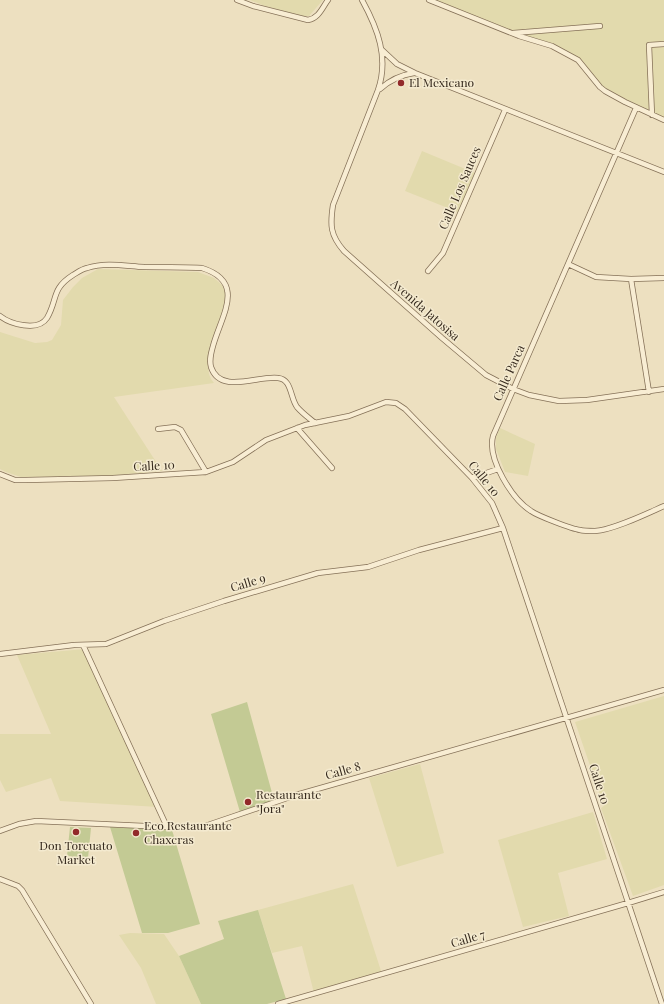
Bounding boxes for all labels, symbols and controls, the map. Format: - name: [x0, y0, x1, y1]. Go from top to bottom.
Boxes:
- place label: El Mexicano: [409, 74, 475, 90]
- marker: El Mexicano: [396, 78, 406, 88]
- street label: Calle Los Sauces: [434, 144, 484, 232]
- street label: Avenida Jatosisa: [387, 274, 464, 344]
- street label: Calle Parca: [489, 342, 528, 403]
- street label: Calle 10: [133, 456, 175, 474]
- street label: Calle 10: [465, 457, 504, 500]
- street label: Calle 9: [228, 569, 267, 595]
- street label: Calle 8: [323, 757, 362, 783]
- street label: Calle 10: [586, 761, 614, 806]
- place label: Restaurante "Jora": [256, 786, 321, 816]
- marker: Restaurante "Jora": [243, 797, 253, 807]
- place label: Eco Restaurante Chaxcras: [144, 817, 232, 847]
- marker: Don Torcuato Market: [71, 827, 81, 837]
- marker: Eco Restaurante Chaxcras: [131, 828, 141, 838]
- place label: Don Torcuato Market: [39, 837, 113, 867]
- street label: Calle 7: [449, 926, 487, 951]

